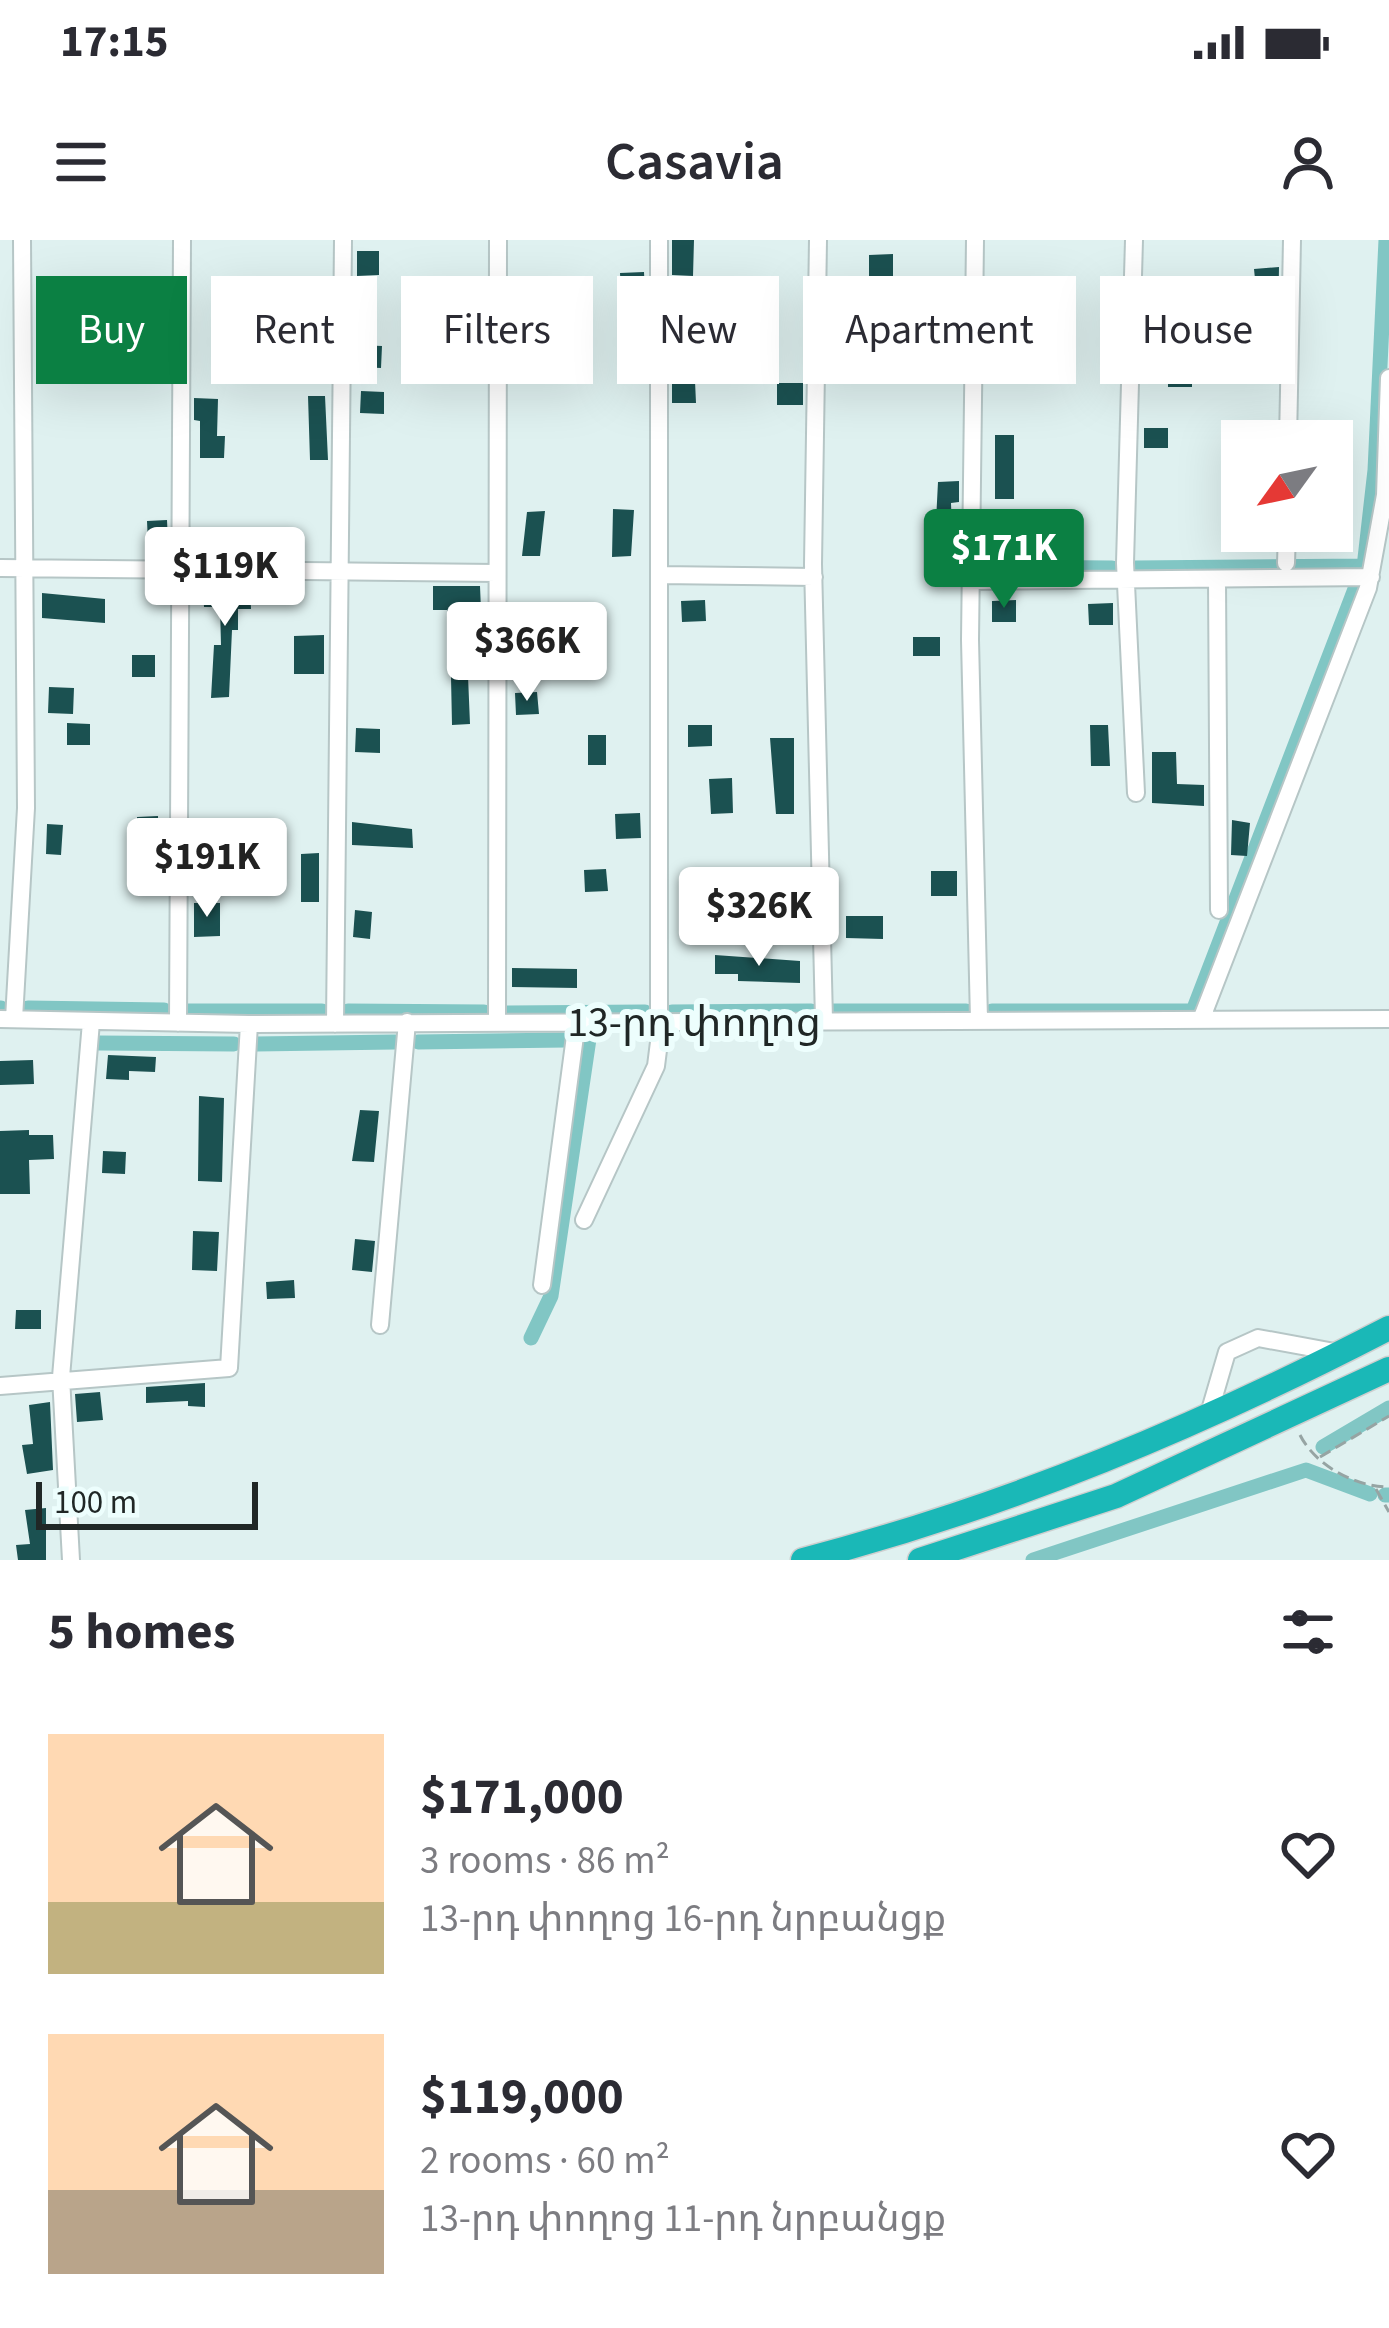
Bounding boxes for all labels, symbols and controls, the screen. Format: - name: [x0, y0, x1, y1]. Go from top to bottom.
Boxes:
- text: 17:15: [60, 10, 169, 74]
- text: Casavia: [605, 124, 784, 201]
- icon: menu: [48, 129, 114, 195]
- icon: person: [1275, 129, 1341, 195]
- chip: Buy: [36, 276, 187, 384]
- chip: Rent: [211, 276, 377, 384]
- chip: Filters: [401, 276, 593, 384]
- chip: New: [617, 276, 779, 384]
- chip: Apartment: [803, 276, 1076, 384]
- chip: House: [1100, 276, 1295, 384]
- north arrow: [1221, 420, 1353, 552]
- map controls: [1221, 420, 1353, 552]
- pin: $171K: [920, 509, 1088, 611]
- text: $171K: [951, 520, 1057, 576]
- pin: $119K: [141, 527, 309, 629]
- text: $119K: [172, 538, 278, 594]
- pin: $366K: [443, 602, 611, 704]
- text: $366K: [474, 613, 580, 669]
- pin: $191K: [123, 818, 291, 920]
- text: $191K: [154, 829, 260, 885]
- pin: $326K: [675, 867, 843, 969]
- text: $326K: [706, 878, 812, 934]
- street label: 13-րդ փողոց: [567, 993, 821, 1053]
- scale bar: [36, 1476, 258, 1529]
- text: 100 m: [54, 1479, 137, 1526]
- text: 5 homes: [48, 1596, 235, 1668]
- icon: filters: [1275, 1599, 1341, 1665]
- text: $171,000: [420, 1761, 624, 1833]
- icon: home: [144, 1782, 288, 1926]
- icon: heart: [1275, 1821, 1341, 1887]
- text: 3 rooms · 86 m²: [420, 1833, 670, 1889]
- text: 13-րդ փողոց 16-րդ նրբանցք: [420, 1891, 946, 1947]
- text: $119,000: [420, 2061, 624, 2133]
- icon: home: [144, 2082, 288, 2226]
- icon: heart: [1275, 2121, 1341, 2187]
- text: 2 rooms · 60 m²: [420, 2133, 670, 2189]
- text: 13-րդ փողոց 11-րդ նրբանցք: [420, 2191, 946, 2247]

